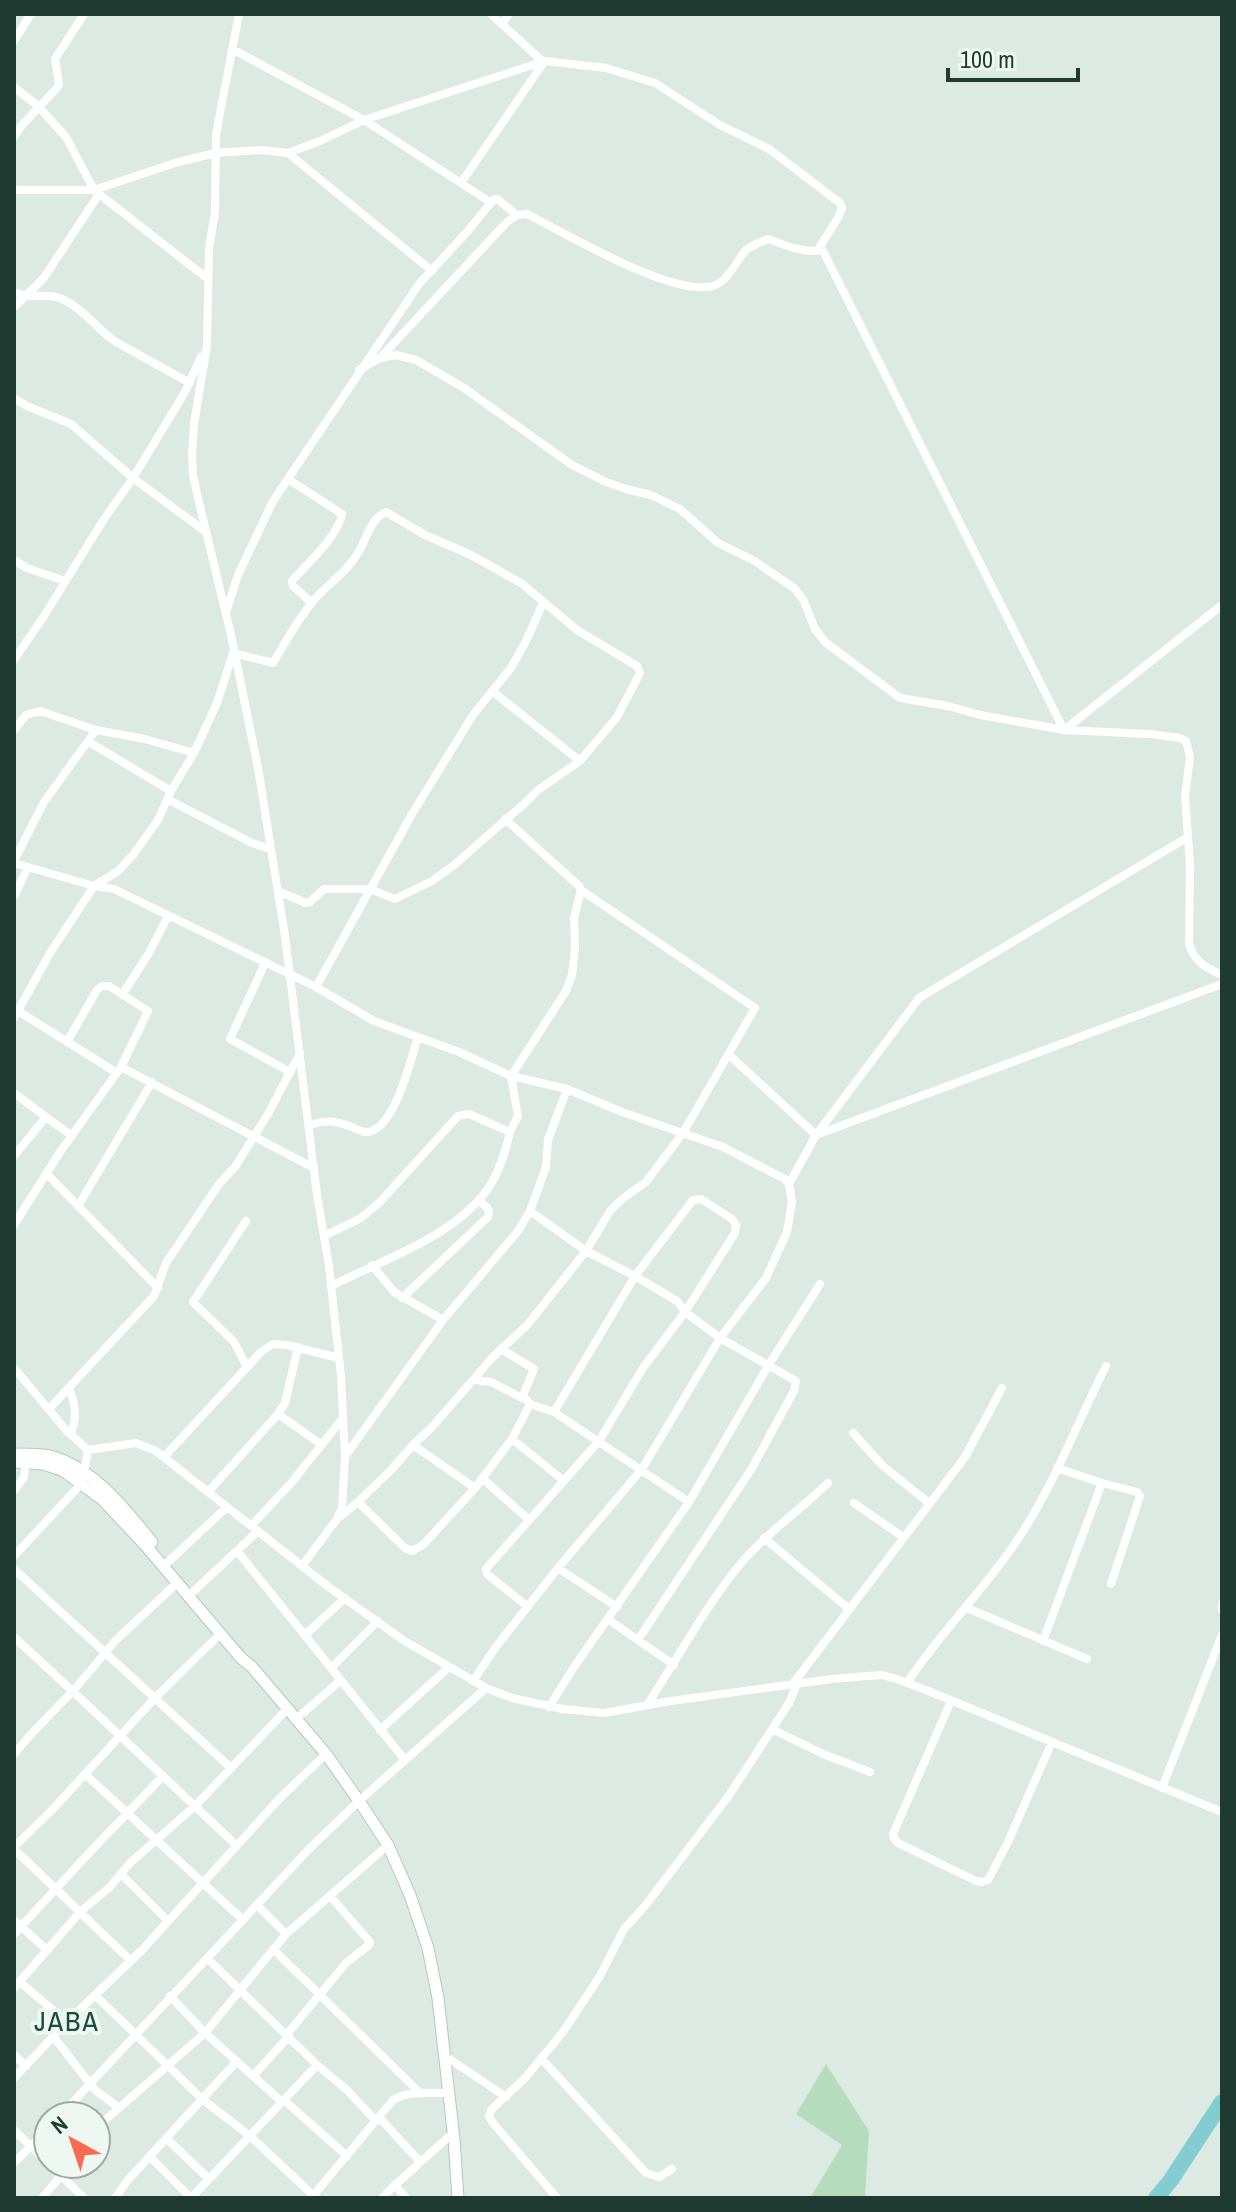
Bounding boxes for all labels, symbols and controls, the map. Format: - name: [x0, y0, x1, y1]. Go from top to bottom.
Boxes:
- scale bar: [948, 32, 1078, 82]
- text: 100 m: [960, 43, 1015, 75]
- district label: JABA: [34, 2002, 100, 2040]
- north arrow: [32, 2100, 112, 2180]
- text: N: [45, 2109, 74, 2140]

